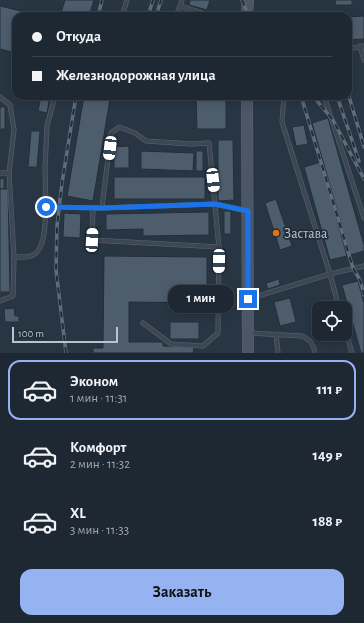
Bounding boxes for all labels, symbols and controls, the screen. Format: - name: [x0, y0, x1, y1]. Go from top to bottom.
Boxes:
- text: Откуда: [56, 29, 101, 44]
- text: Железнодорожная улица: [56, 68, 216, 83]
- car: [103, 135, 117, 161]
- car: [206, 167, 220, 193]
- route start: [37, 198, 55, 216]
- place label: Застава: [284, 227, 328, 241]
- car: [85, 228, 99, 252]
- marker: Застава: [271, 228, 281, 238]
- car: [213, 249, 225, 273]
- callout: 1 мин: [168, 285, 234, 313]
- route end: [239, 290, 257, 308]
- text: 1 мин: [187, 292, 216, 305]
- map controls: [312, 301, 352, 341]
- button: locate: [312, 301, 352, 341]
- scale bar: [12, 325, 118, 344]
- text: 100 m: [18, 328, 44, 339]
- icon: car: [22, 372, 58, 408]
- text: Эконом: [70, 374, 118, 389]
- text: 111 ₽: [317, 382, 342, 397]
- text: 1 мин · 11:31: [70, 392, 127, 405]
- icon: car: [22, 438, 58, 474]
- text: Комфорт: [70, 440, 126, 455]
- text: 149 ₽: [313, 448, 342, 463]
- text: 2 мин · 11:32: [70, 458, 130, 471]
- icon: car: [22, 504, 58, 540]
- text: XL: [70, 506, 86, 521]
- text: 188 ₽: [313, 514, 342, 529]
- text: 3 мин · 11:33: [70, 524, 129, 537]
- button: Заказать: [20, 569, 344, 615]

